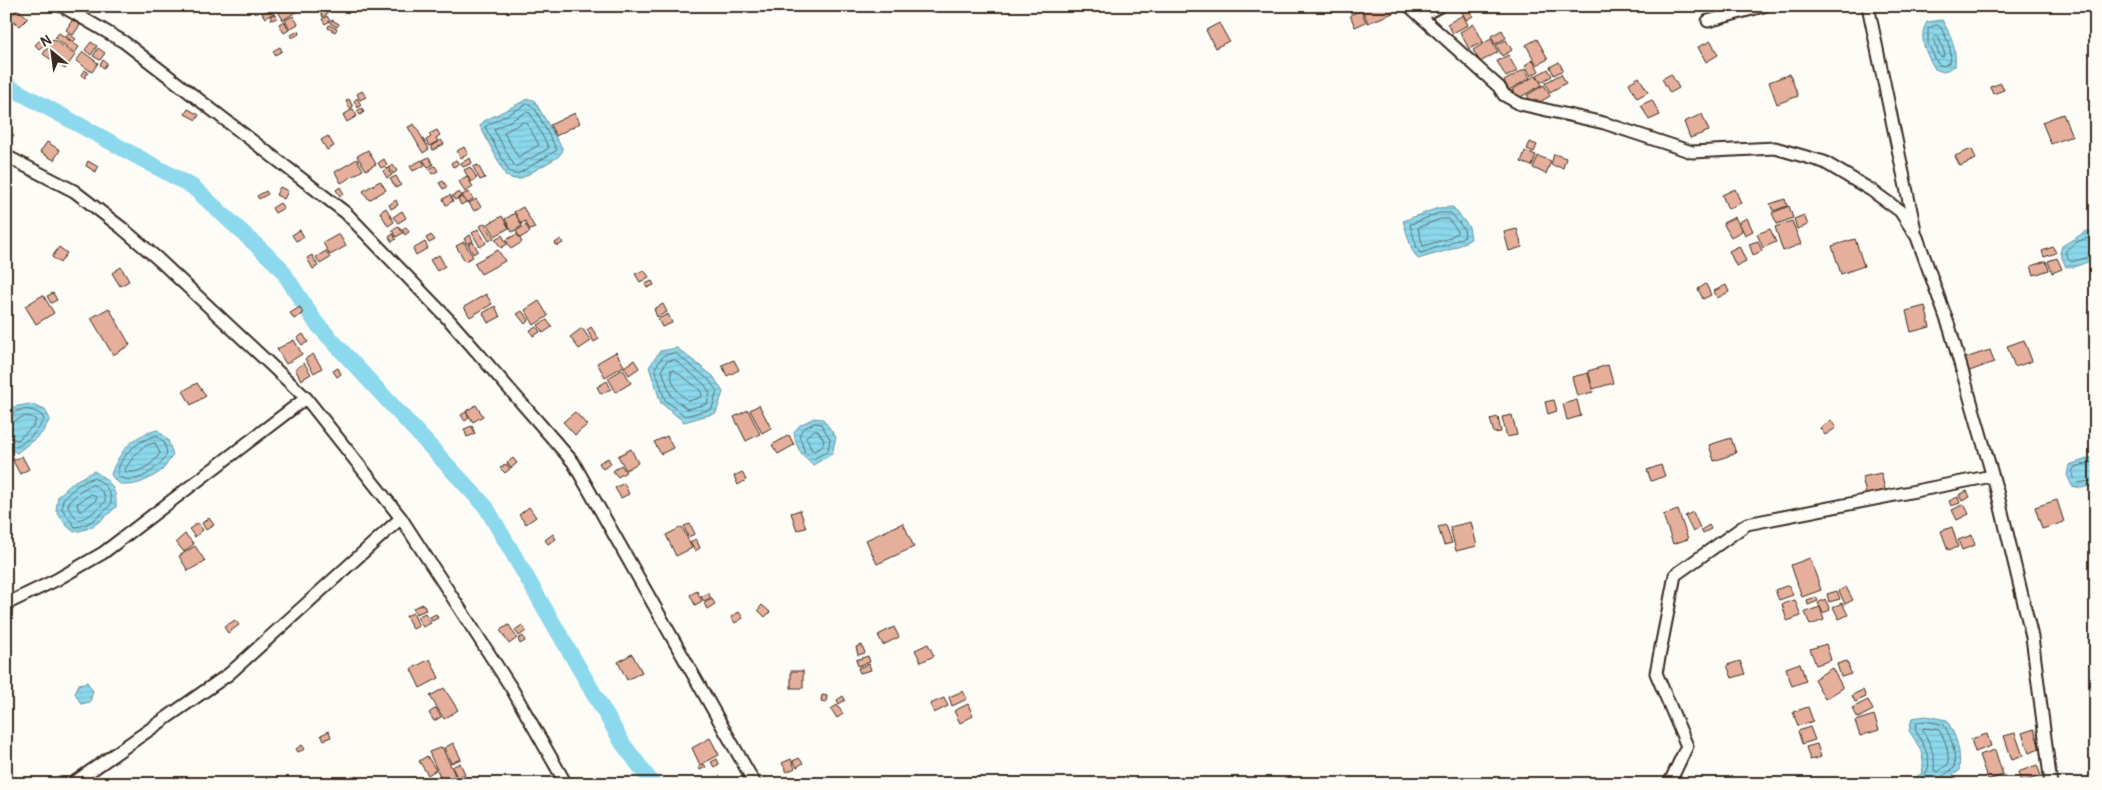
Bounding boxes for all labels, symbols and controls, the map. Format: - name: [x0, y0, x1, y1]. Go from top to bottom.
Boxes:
- north arrow: [28, 28, 78, 78]
- text: N: [38, 31, 54, 51]

